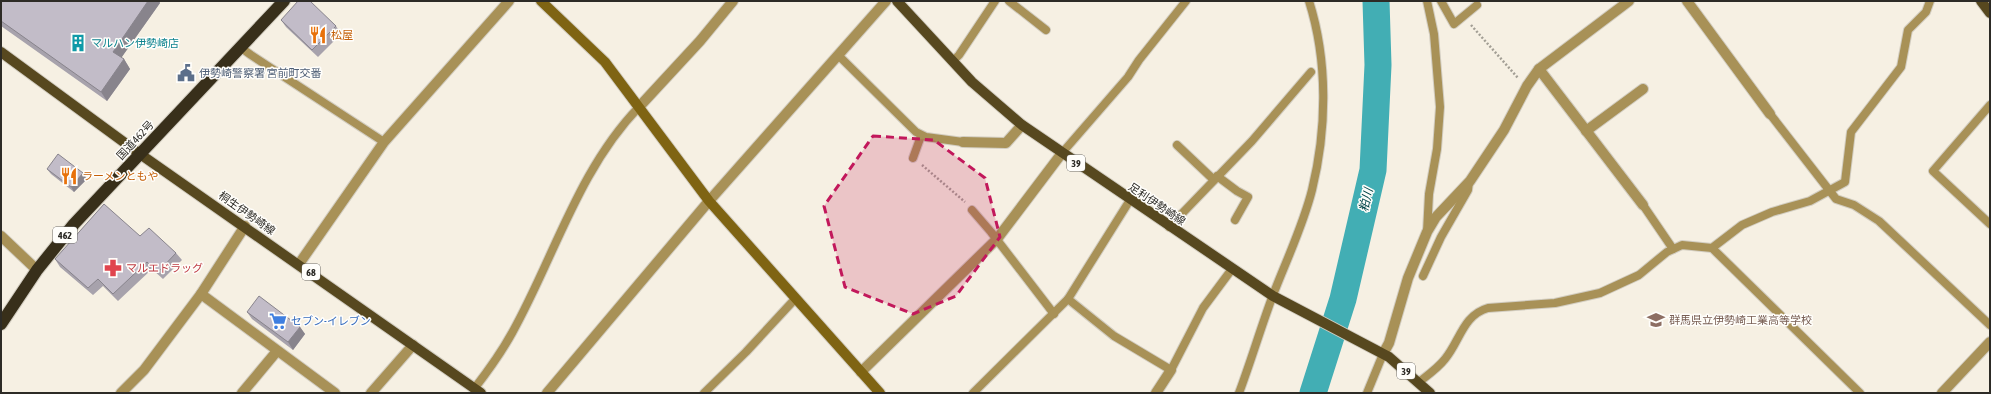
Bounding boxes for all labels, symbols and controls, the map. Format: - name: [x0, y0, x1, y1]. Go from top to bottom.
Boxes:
- restaurant icon: 松屋: [308, 25, 328, 45]
- place label: 松屋: [331, 29, 353, 41]
- building icon: マルハン伊勢崎店: [68, 33, 88, 53]
- place label: マルハン伊勢崎店: [91, 37, 179, 49]
- public building icon: 伊勢崎警察署 宮前町交番: [176, 63, 196, 83]
- place label: 伊勢崎警察署 宮前町交番: [199, 67, 322, 79]
- street label: 国道462号: [114, 118, 156, 162]
- road number: 39: [1067, 155, 1085, 171]
- restaurant icon: ラーメンともや: [59, 166, 79, 186]
- place label: ラーメンともや: [82, 170, 159, 182]
- street label: 足利伊勢崎線: [1126, 181, 1188, 227]
- water label: 粕川: [1356, 185, 1376, 213]
- street label: 桐生伊勢崎線: [217, 189, 277, 237]
- road number: 462: [53, 227, 77, 243]
- pharmacy icon: マルエドラッグ: [103, 258, 123, 278]
- place label: マルエドラッグ: [126, 262, 203, 274]
- road number: 68: [302, 264, 320, 280]
- school or university icon: 群馬県立伊勢崎工業高等学校: [1646, 310, 1666, 330]
- supermarket icon: セブン-イレブン: [268, 311, 288, 331]
- place label: 群馬県立伊勢崎工業高等学校: [1669, 314, 1812, 326]
- place label: セブン-イレブン: [291, 315, 371, 327]
- road number: 39: [1397, 363, 1415, 379]

